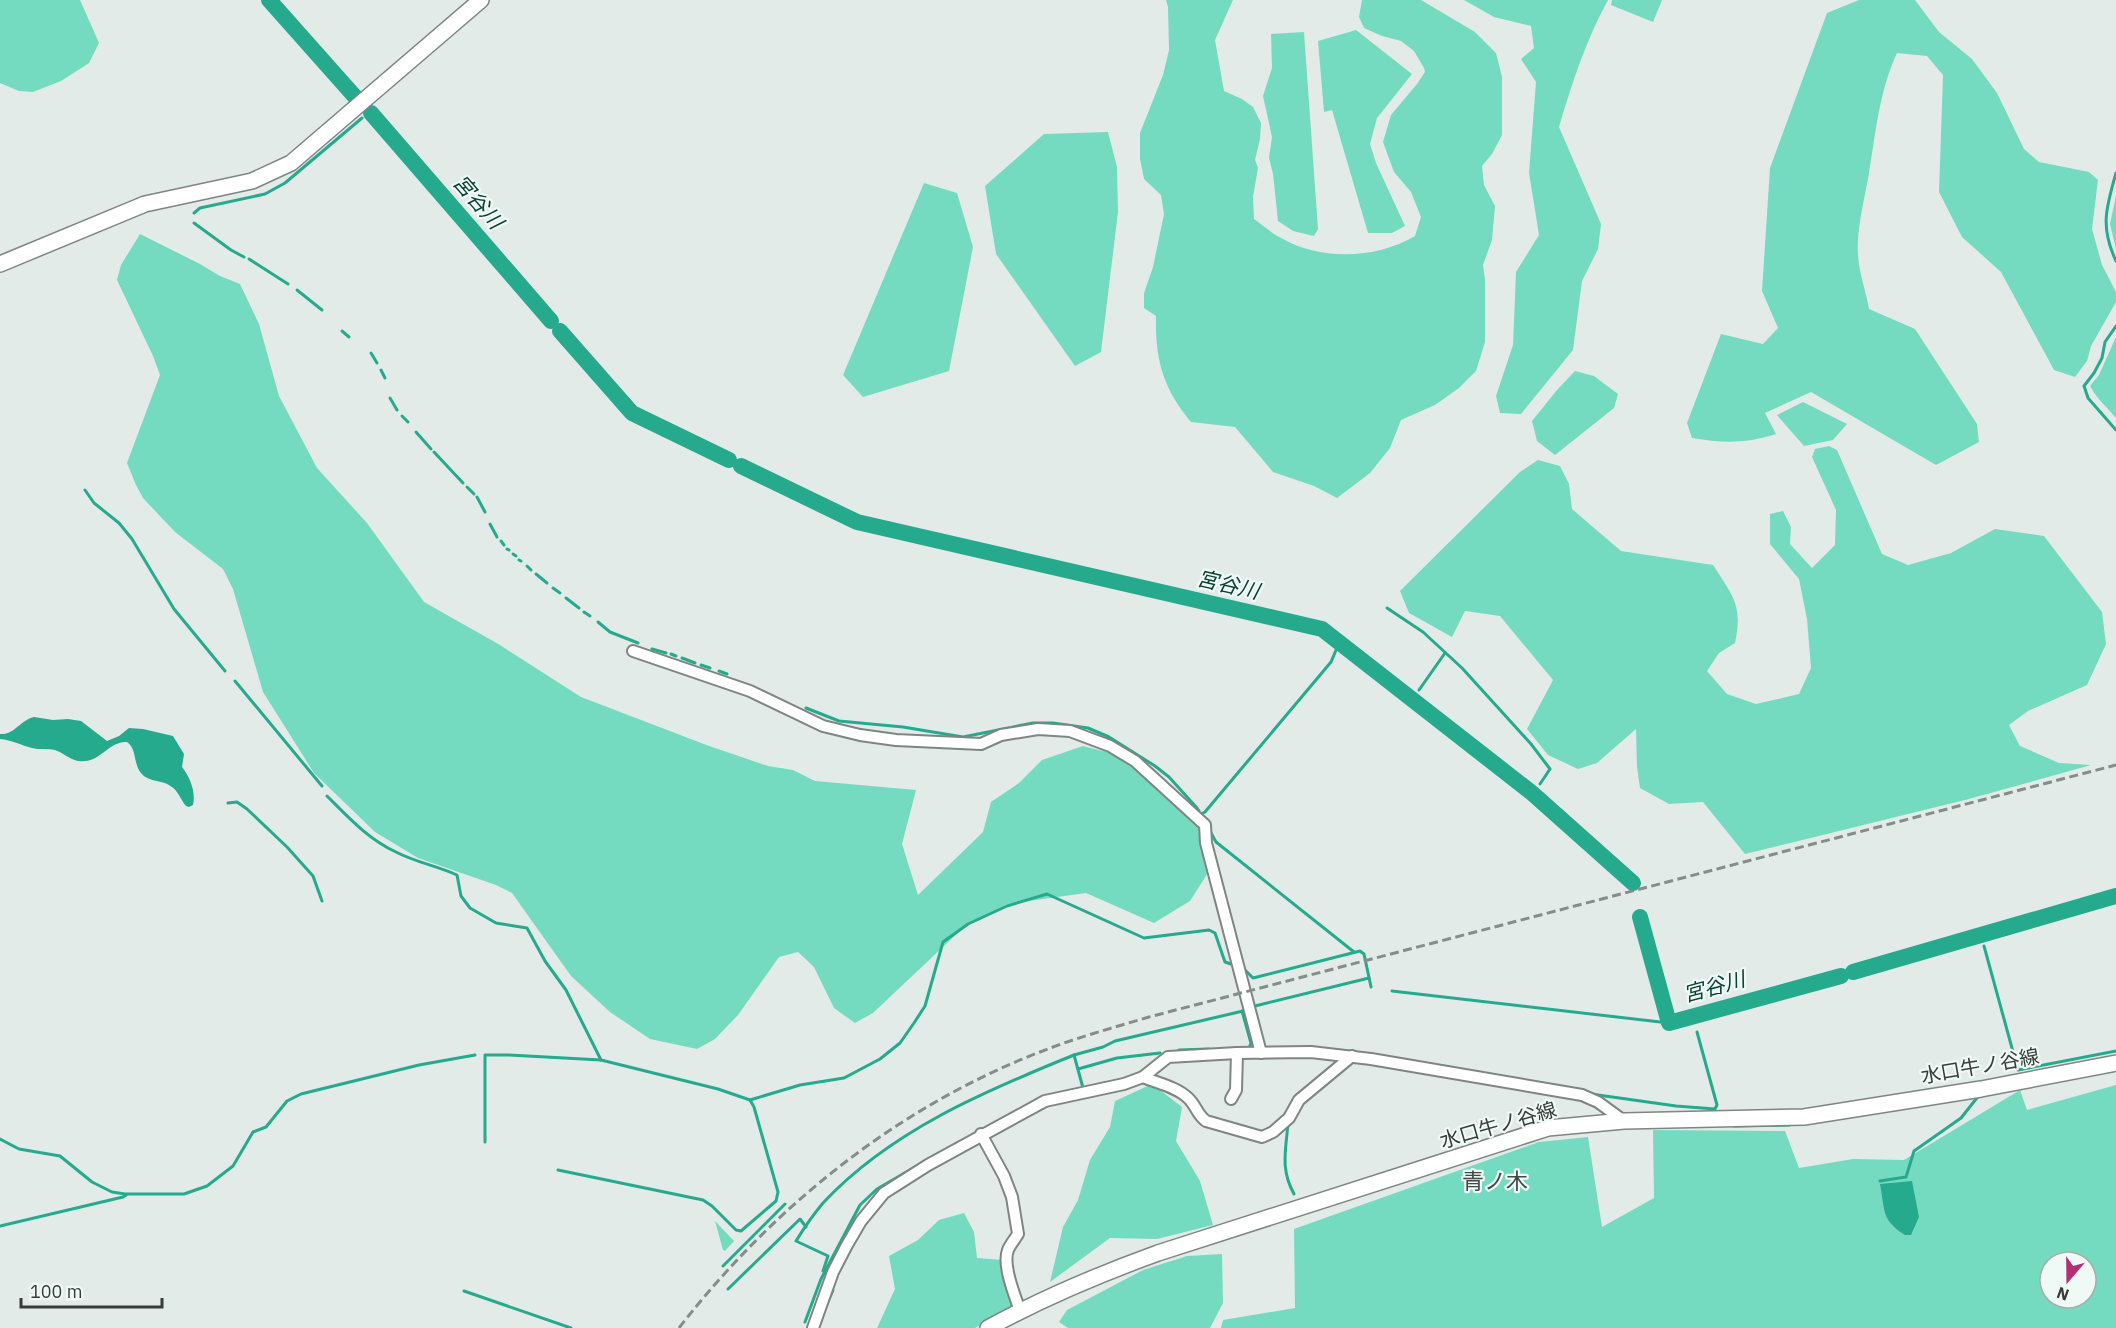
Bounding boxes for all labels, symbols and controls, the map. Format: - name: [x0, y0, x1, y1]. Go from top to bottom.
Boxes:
- water label: 宮谷川: [448, 168, 511, 236]
- water label: 宮谷川: [1194, 563, 1264, 605]
- water label: 宮谷川: [1680, 964, 1750, 1008]
- street label: 水口牛ノ谷線: [1918, 1042, 2041, 1089]
- street label: 水口牛ノ谷線: [1436, 1095, 1559, 1154]
- district label: 青ノ木: [1462, 1166, 1528, 1195]
- north arrow: [2038, 1250, 2098, 1310]
- scale bar: [21, 1271, 162, 1309]
- text: 100 m: [30, 1280, 82, 1303]
- text: N: [2054, 1283, 2072, 1305]

